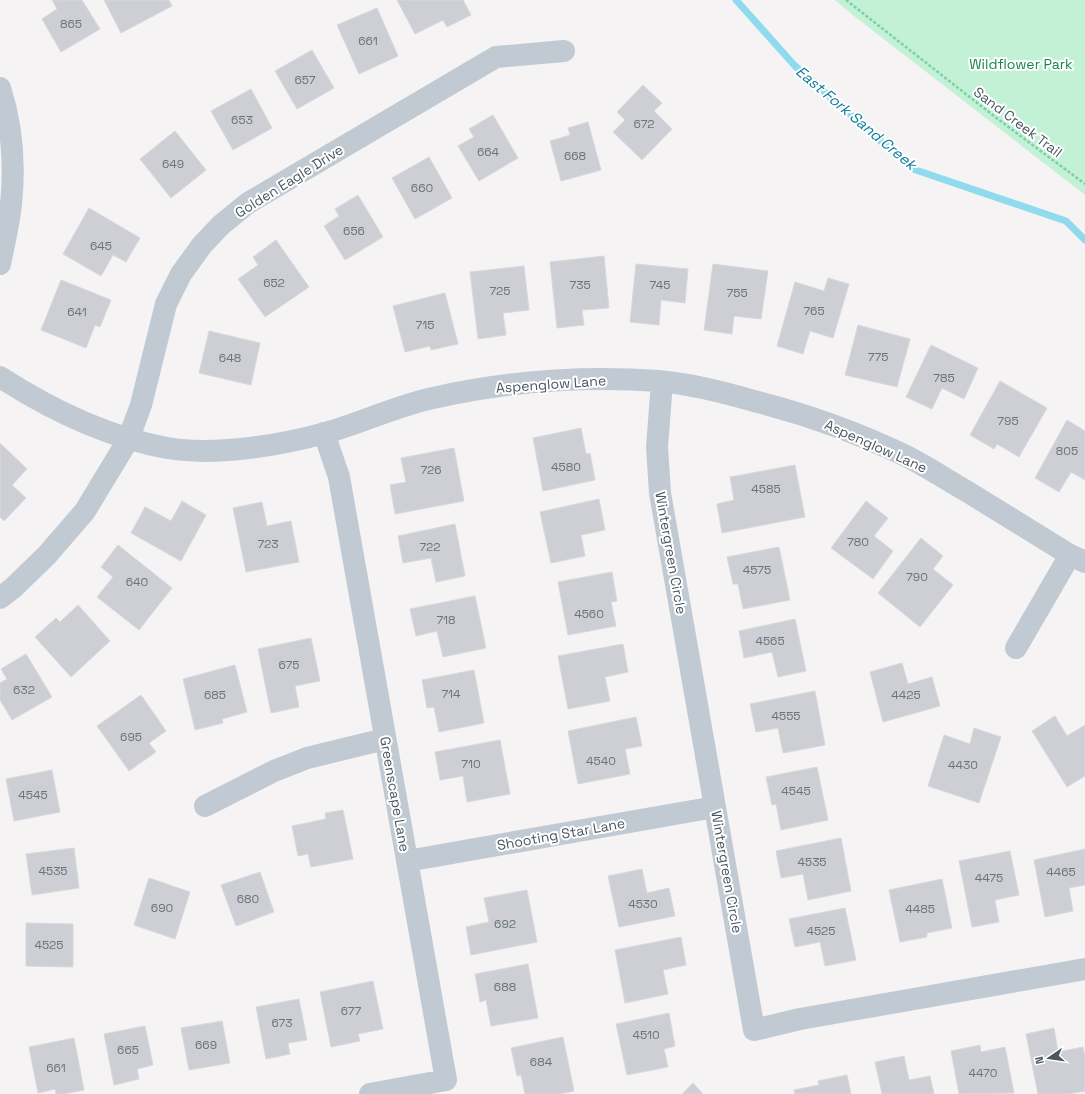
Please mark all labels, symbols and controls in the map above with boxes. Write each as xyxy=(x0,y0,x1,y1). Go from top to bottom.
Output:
house number: 865 xyxy=(60,16,82,32)
house number: 661 xyxy=(358,33,378,49)
park label: Wildflower Park xyxy=(969,55,1073,73)
water label: East Fork Sand Creek xyxy=(792,62,922,175)
house number: 657 xyxy=(294,72,316,88)
street label: Sand Creek Trail xyxy=(970,83,1066,161)
house number: 653 xyxy=(231,112,253,128)
house number: 672 xyxy=(633,116,655,132)
street label: Golden Eagle Drive xyxy=(231,140,347,222)
house number: 664 xyxy=(477,144,500,160)
house number: 668 xyxy=(564,148,586,164)
house number: 649 xyxy=(162,156,184,172)
house number: 660 xyxy=(411,180,433,196)
house number: 656 xyxy=(343,223,365,239)
house number: 645 xyxy=(90,238,112,254)
house number: 652 xyxy=(263,275,285,291)
house number: 735 xyxy=(569,277,591,293)
house number: 745 xyxy=(650,277,670,293)
house number: 725 xyxy=(489,283,511,299)
house number: 755 xyxy=(726,285,748,301)
house number: 765 xyxy=(803,303,825,319)
house number: 641 xyxy=(67,304,87,320)
house number: 715 xyxy=(416,317,434,333)
house number: 775 xyxy=(868,349,888,365)
house number: 648 xyxy=(219,350,241,366)
house number: 785 xyxy=(933,370,955,386)
street label: Aspenglow Lane xyxy=(495,371,607,397)
house number: 795 xyxy=(997,413,1019,429)
street label: Aspenglow Lane xyxy=(822,415,930,477)
house number: 805 xyxy=(1056,443,1078,459)
house number: 4580 xyxy=(551,459,581,475)
house number: 726 xyxy=(420,462,442,478)
house number: 4585 xyxy=(751,481,781,497)
street label: Wintergreen Circle xyxy=(651,490,691,616)
house number: 780 xyxy=(847,534,869,550)
house number: 723 xyxy=(257,536,279,552)
house number: 722 xyxy=(419,539,441,555)
house number: 4575 xyxy=(743,562,771,578)
house number: 790 xyxy=(906,569,928,585)
house number: 640 xyxy=(126,574,148,590)
house number: 4560 xyxy=(574,606,604,622)
house number: 718 xyxy=(436,612,456,628)
house number: 4565 xyxy=(755,633,785,649)
house number: 675 xyxy=(278,657,300,673)
house number: 632 xyxy=(13,682,35,698)
house number: 714 xyxy=(441,686,461,702)
house number: 685 xyxy=(204,687,226,703)
house number: 4425 xyxy=(891,687,921,703)
house number: 4555 xyxy=(771,708,801,724)
house number: 695 xyxy=(120,729,142,745)
street label: Greenscape Lane xyxy=(376,735,414,853)
house number: 4540 xyxy=(586,753,616,769)
house number: 710 xyxy=(461,756,481,772)
house number: 4430 xyxy=(948,757,978,773)
house number: 4545 xyxy=(781,783,811,799)
house number: 4545 xyxy=(18,787,48,803)
street label: Wintergreen Circle xyxy=(707,809,747,935)
street label: Shooting Star Lane xyxy=(496,814,626,854)
house number: 4535 xyxy=(797,854,827,870)
house number: 4535 xyxy=(38,863,68,879)
house number: 4465 xyxy=(1046,864,1076,880)
house number: 4475 xyxy=(975,870,1003,886)
house number: 680 xyxy=(237,891,259,907)
house number: 4530 xyxy=(628,896,658,912)
house number: 690 xyxy=(151,900,173,916)
house number: 4485 xyxy=(905,901,935,917)
house number: 692 xyxy=(494,916,516,932)
house number: 4525 xyxy=(806,923,836,939)
house number: 4525 xyxy=(34,937,64,953)
house number: 688 xyxy=(494,979,516,995)
house number: 677 xyxy=(341,1003,362,1019)
house number: 673 xyxy=(271,1015,293,1031)
house number: 4510 xyxy=(632,1027,660,1043)
house number: 669 xyxy=(195,1037,217,1053)
north arrow xyxy=(1029,1038,1069,1078)
house number: 665 xyxy=(117,1042,139,1058)
house number: 684 xyxy=(530,1054,553,1070)
text: N xyxy=(1032,1055,1047,1065)
house number: 661 xyxy=(46,1060,66,1076)
house number: 4470 xyxy=(969,1065,998,1081)

